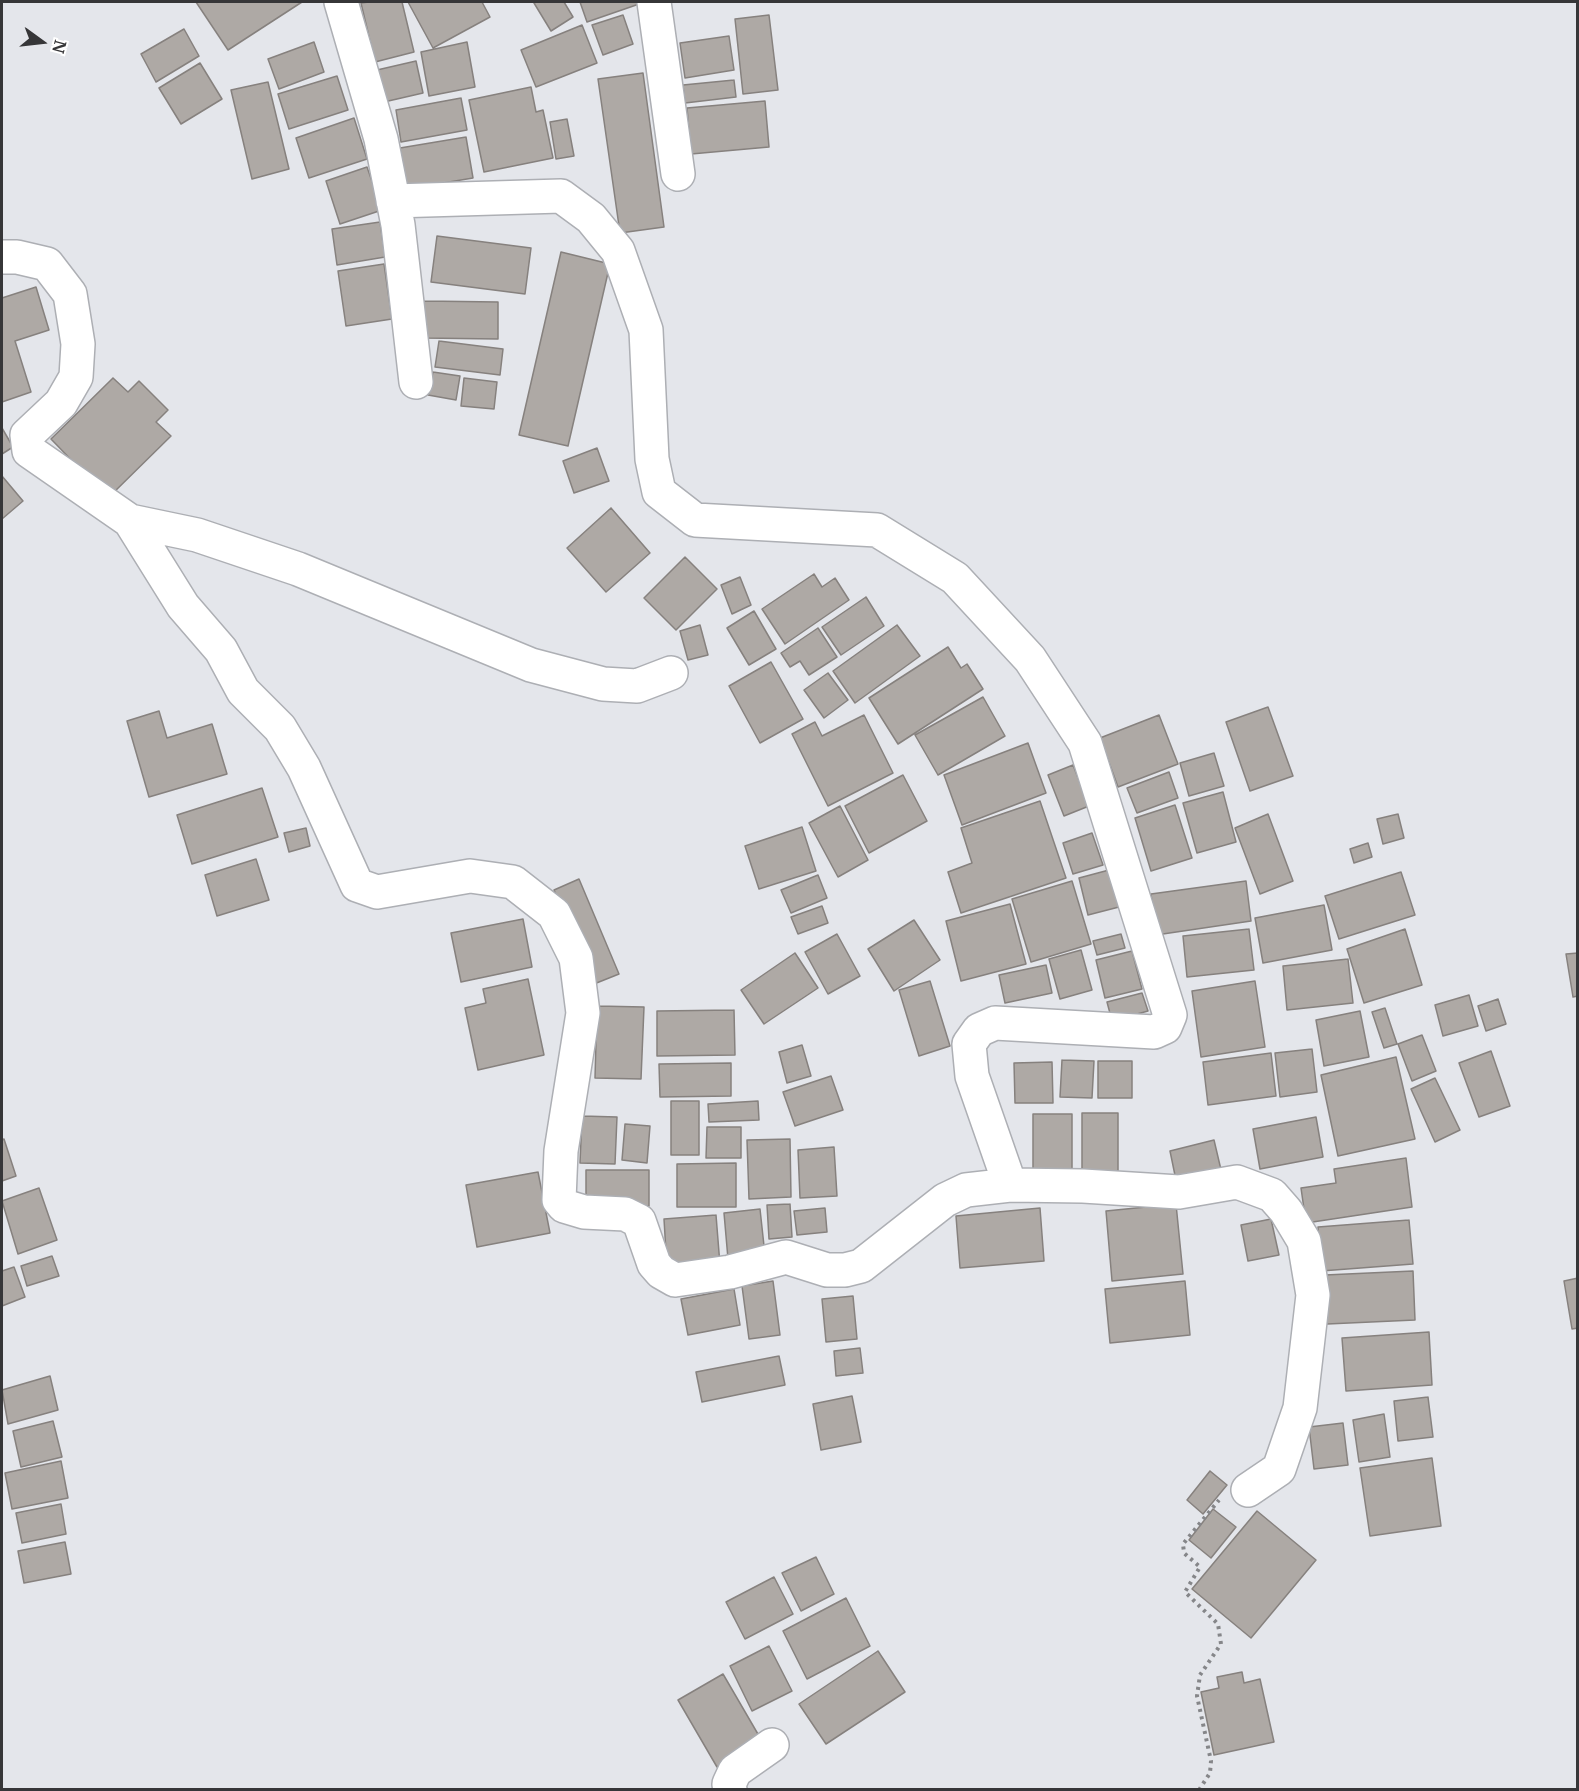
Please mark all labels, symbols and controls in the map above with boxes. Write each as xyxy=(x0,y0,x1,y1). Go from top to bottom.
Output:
north arrow xyxy=(12,12,72,72)
text: N xyxy=(48,38,71,55)

